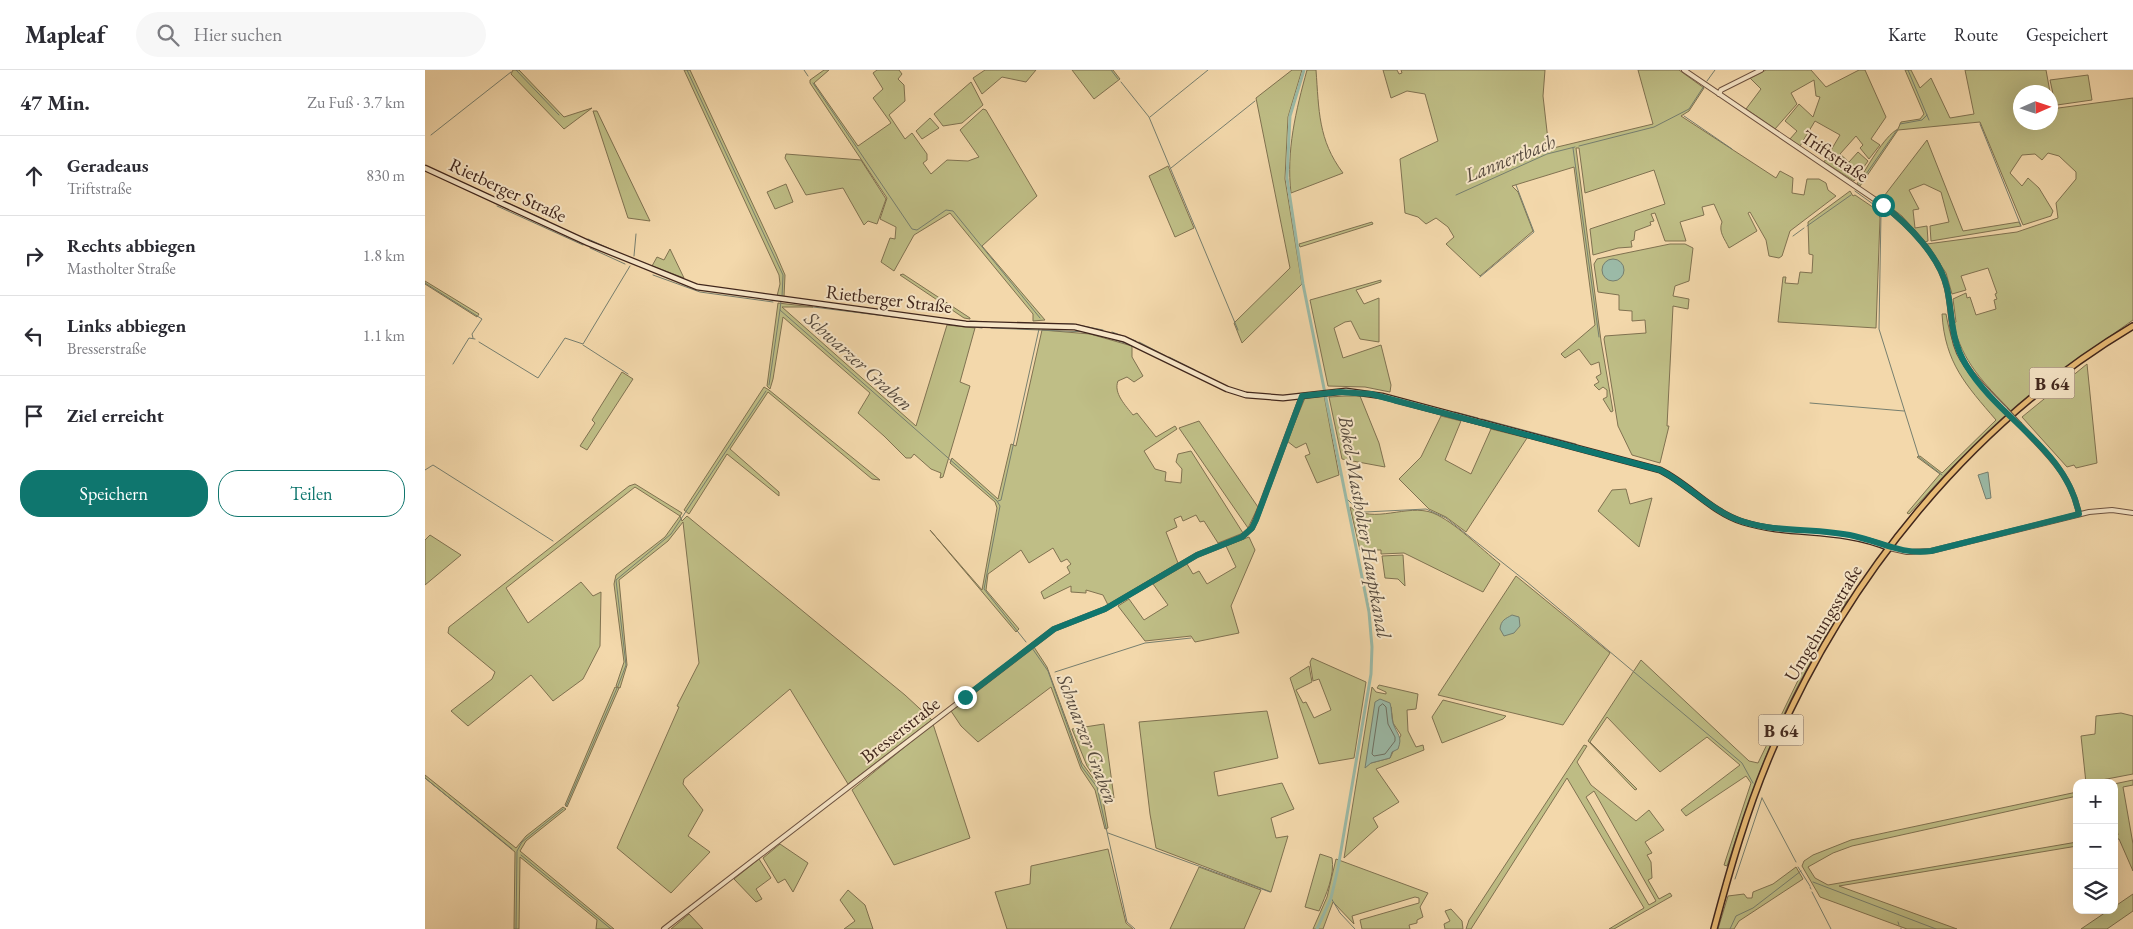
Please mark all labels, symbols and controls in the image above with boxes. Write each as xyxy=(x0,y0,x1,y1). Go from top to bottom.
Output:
search box xyxy=(136,12,486,57)
text: Mapleaf xyxy=(25,19,106,50)
icon: search xyxy=(154,21,182,49)
text: Hier suchen xyxy=(194,22,282,47)
text: Karte xyxy=(1888,23,1926,46)
text: Route xyxy=(1954,23,1998,46)
text: Gespeichert xyxy=(2026,23,2108,46)
north arrow xyxy=(2013,85,2058,130)
text: 47 Min. xyxy=(20,89,90,116)
text: Zu Fuß · 3.7 km xyxy=(307,92,405,113)
street label: Triftstraße xyxy=(1796,124,1874,188)
water label: Lannertbach xyxy=(1460,128,1560,188)
street label: Rietberger Straße xyxy=(445,152,571,228)
text: Geradeaus xyxy=(67,153,149,178)
icon: ahead xyxy=(20,162,48,190)
text: 830 m xyxy=(366,165,405,186)
text: Triftstraße xyxy=(67,178,132,199)
route start xyxy=(1872,194,1895,217)
text: Rechts abbiegen xyxy=(67,233,196,258)
icon: right xyxy=(20,242,48,270)
text: 1.8 km xyxy=(363,245,405,266)
text: Mastholter Straße xyxy=(67,258,176,279)
street label: Rietberger Straße xyxy=(825,279,953,319)
water label: Schwarzer Graben xyxy=(799,305,919,417)
text: Links abbiegen xyxy=(67,313,186,338)
icon: left xyxy=(20,322,48,350)
text: 1.1 km xyxy=(363,325,405,346)
text: Bresserstraße xyxy=(67,338,146,359)
road number: B 64 xyxy=(2029,368,2075,398)
icon: arrive xyxy=(20,402,48,430)
text: Ziel erreicht xyxy=(67,403,164,428)
water label: Bokel-Mastholter Hauptkanal xyxy=(1332,413,1398,642)
button: Speichern xyxy=(20,470,208,517)
button: Teilen xyxy=(218,470,405,517)
street label: Umgehungsstraße xyxy=(1778,560,1868,686)
water label: Schwarzer Graben xyxy=(1051,669,1125,808)
route end xyxy=(954,686,977,709)
street label: Bresserstraße xyxy=(855,691,945,769)
road number: B 64 xyxy=(1759,714,1803,746)
map controls xyxy=(2073,779,2118,914)
button: + xyxy=(2073,779,2118,824)
button: − xyxy=(2073,824,2118,869)
button: layers xyxy=(2073,869,2118,914)

